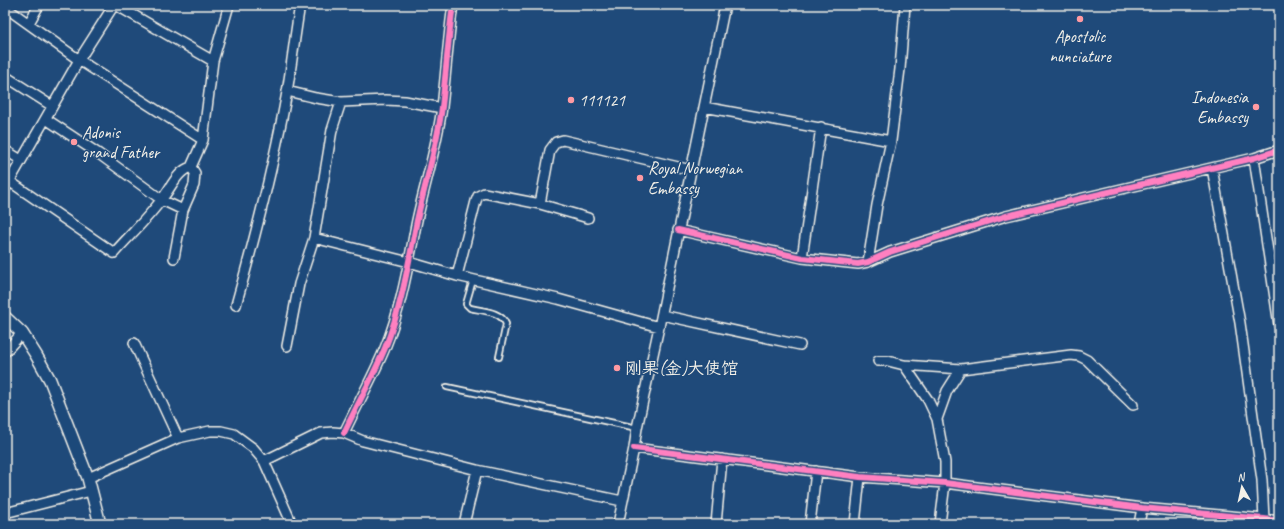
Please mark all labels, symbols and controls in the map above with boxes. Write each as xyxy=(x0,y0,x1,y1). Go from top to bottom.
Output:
marker: Apostolic nunciature xyxy=(1075,14,1085,24)
place label: Apostolic nunciature xyxy=(1049,26,1112,67)
place label: Indonesia Embassy xyxy=(1191,87,1250,128)
place label: 111121 xyxy=(579,90,626,111)
marker: 111121 xyxy=(566,95,576,105)
marker: Indonesia Embassy xyxy=(1251,102,1261,112)
place label: Adonis grand Father xyxy=(82,122,161,163)
marker: Adonis grand Father xyxy=(69,137,79,147)
place label: Royal Norwegian Embassy xyxy=(648,158,744,199)
marker: Royal Norwegian Embassy xyxy=(635,173,645,183)
place label: 刚果(金)大使馆 xyxy=(625,358,738,379)
marker: 刚果(金)大使馆 xyxy=(612,363,622,373)
north arrow xyxy=(1222,467,1262,507)
text: N xyxy=(1236,469,1247,485)

